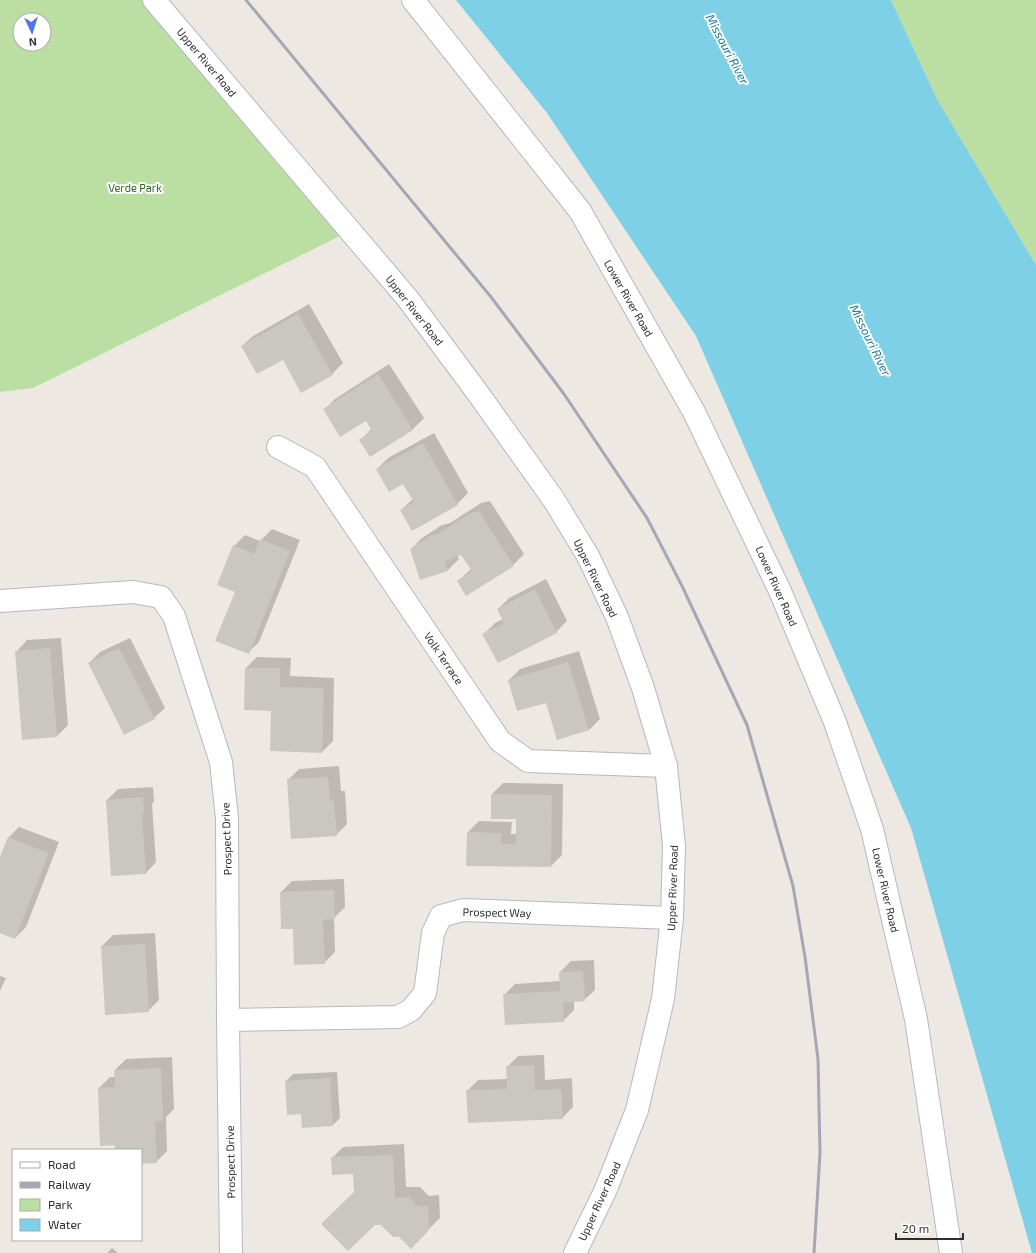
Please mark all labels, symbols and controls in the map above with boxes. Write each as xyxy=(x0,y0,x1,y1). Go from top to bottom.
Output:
water label: Missouri River xyxy=(704,11,752,87)
north arrow xyxy=(12,12,52,52)
street label: Upper River Road xyxy=(174,25,240,99)
text: N xyxy=(28,36,37,49)
park label: Verde Park xyxy=(108,181,162,194)
street label: Lower River Road xyxy=(602,257,656,339)
street label: Upper River Road xyxy=(383,272,447,348)
water label: Missouri River xyxy=(848,302,894,378)
street label: Upper River Road xyxy=(571,537,621,619)
street label: Lower River Road xyxy=(753,544,801,628)
street label: Volk Terrace xyxy=(422,629,466,687)
street label: Prospect Drive xyxy=(218,802,234,876)
street label: Upper River Road xyxy=(664,845,680,931)
street label: Lower River Road xyxy=(870,846,902,934)
street label: Prospect Way xyxy=(462,905,532,919)
street label: Prospect Drive xyxy=(223,1125,237,1199)
legend xyxy=(12,1149,142,1241)
text: Road xyxy=(48,1157,76,1171)
street label: Upper River Road xyxy=(575,1159,623,1243)
text: Railway xyxy=(48,1177,92,1191)
text: Park xyxy=(48,1197,73,1211)
scale bar xyxy=(896,1215,963,1241)
text: Water xyxy=(48,1217,82,1231)
text: 20 m xyxy=(902,1221,929,1235)

